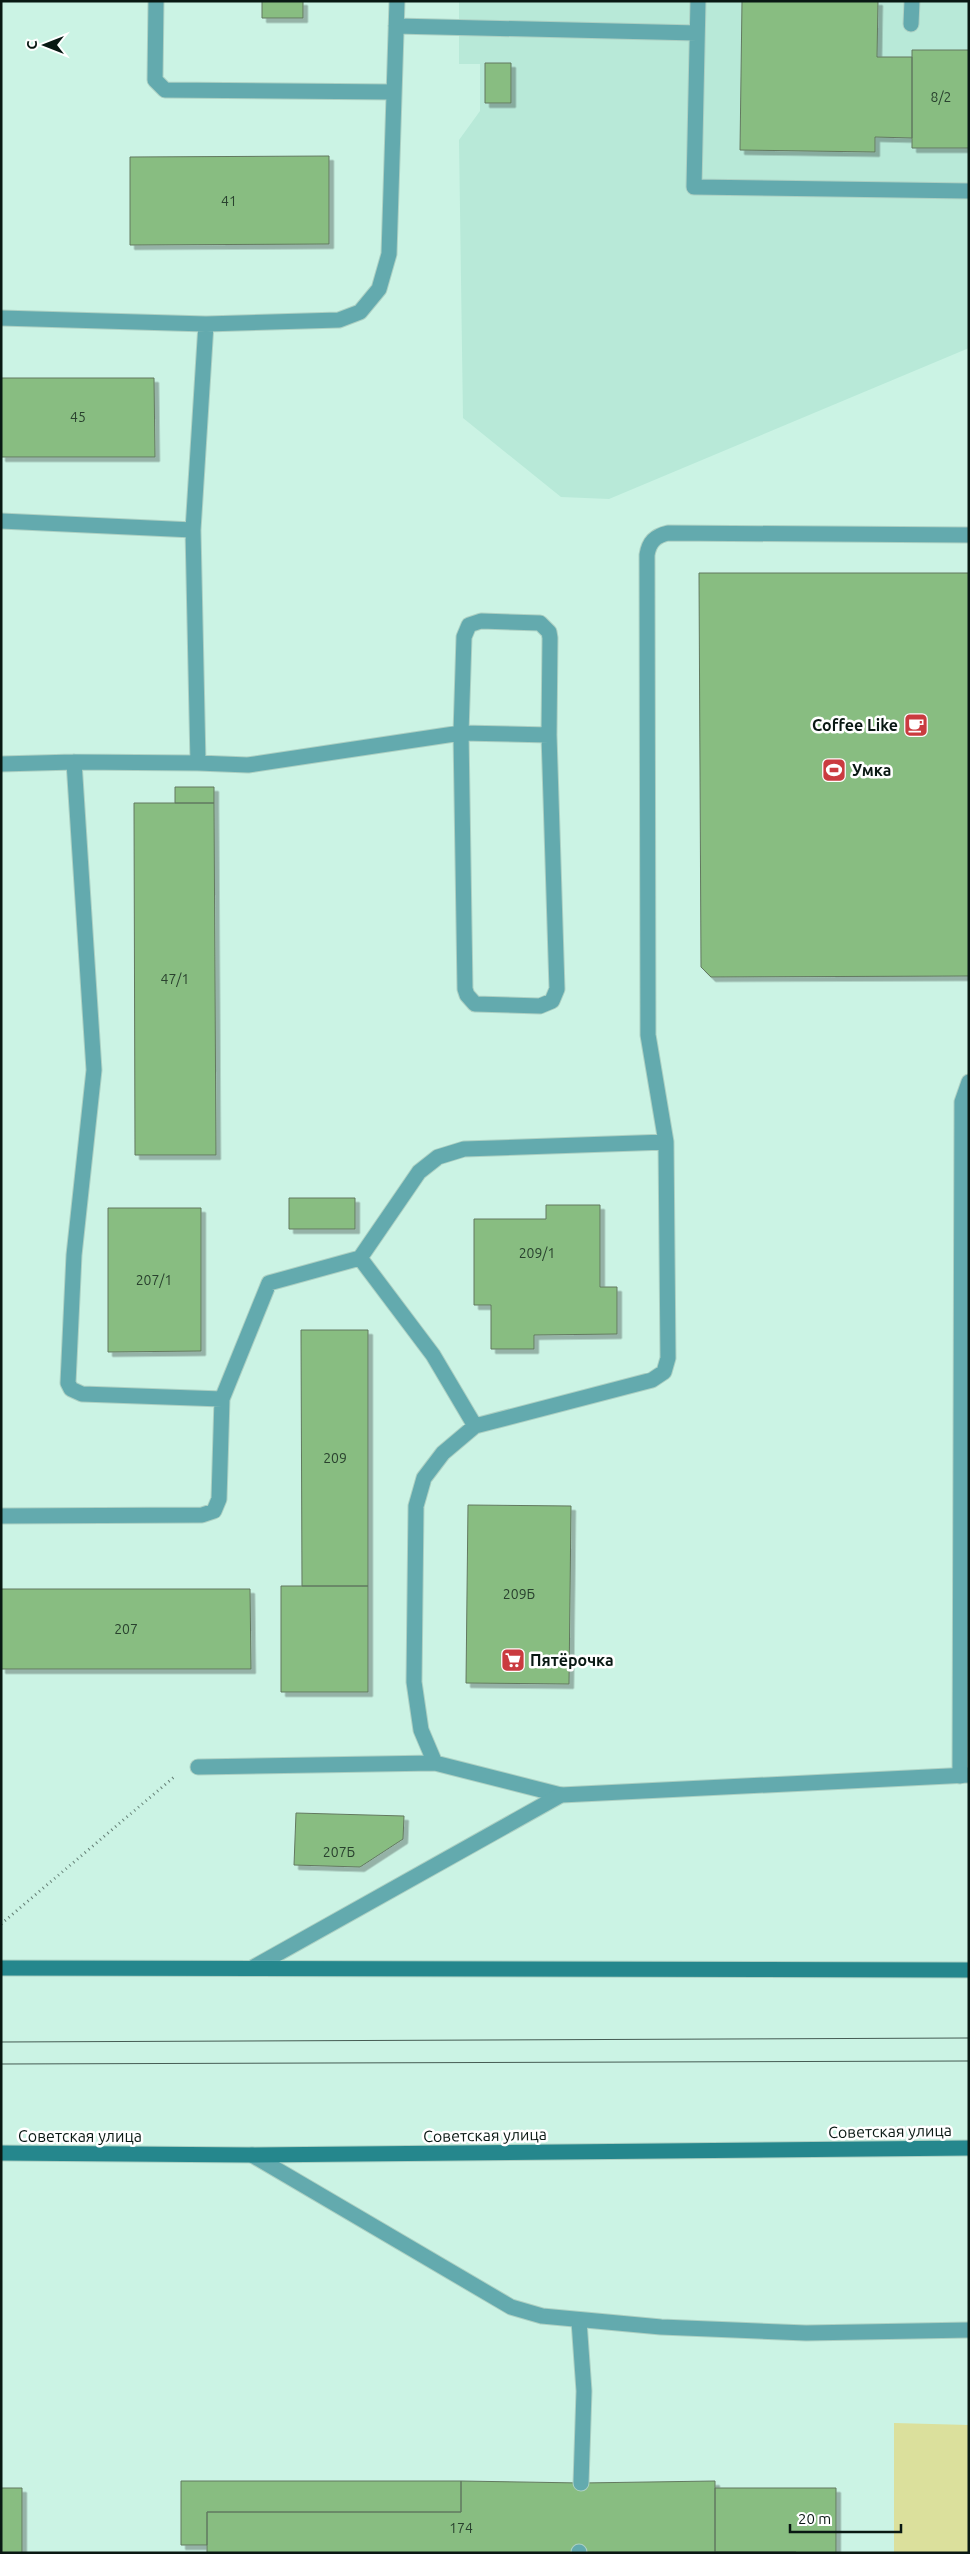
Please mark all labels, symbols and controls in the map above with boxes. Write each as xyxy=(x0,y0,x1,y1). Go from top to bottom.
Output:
north arrow xyxy=(20,20,70,70)
text: С xyxy=(24,40,40,49)
house number: 8/2 xyxy=(931,89,951,105)
house number: 41 xyxy=(221,193,237,209)
house number: 45 xyxy=(70,409,86,425)
cafe icon: Coffee Like xyxy=(903,712,929,738)
place label: Coffee Like xyxy=(812,716,898,734)
sports icon: Умка xyxy=(821,757,847,783)
place label: Умка xyxy=(852,761,891,779)
house number: 47/1 xyxy=(161,971,189,987)
house number: 209/1 xyxy=(519,1245,555,1261)
house number: 207/1 xyxy=(136,1272,172,1288)
house number: 209 xyxy=(323,1450,347,1466)
house number: 209Б xyxy=(503,1586,535,1602)
house number: 207 xyxy=(114,1621,138,1637)
supermarket icon: Пятёрочка xyxy=(500,1647,526,1673)
place label: Пятёрочка xyxy=(530,1651,614,1669)
house number: 207Б xyxy=(323,1844,355,1860)
street label: Советская улица xyxy=(828,2121,952,2141)
street label: Советская улица xyxy=(423,2125,547,2145)
street label: Советская улица xyxy=(18,2127,142,2145)
scale bar xyxy=(790,2502,901,2534)
text: 20 m xyxy=(798,2510,831,2527)
house number: 174 xyxy=(449,2520,473,2536)

